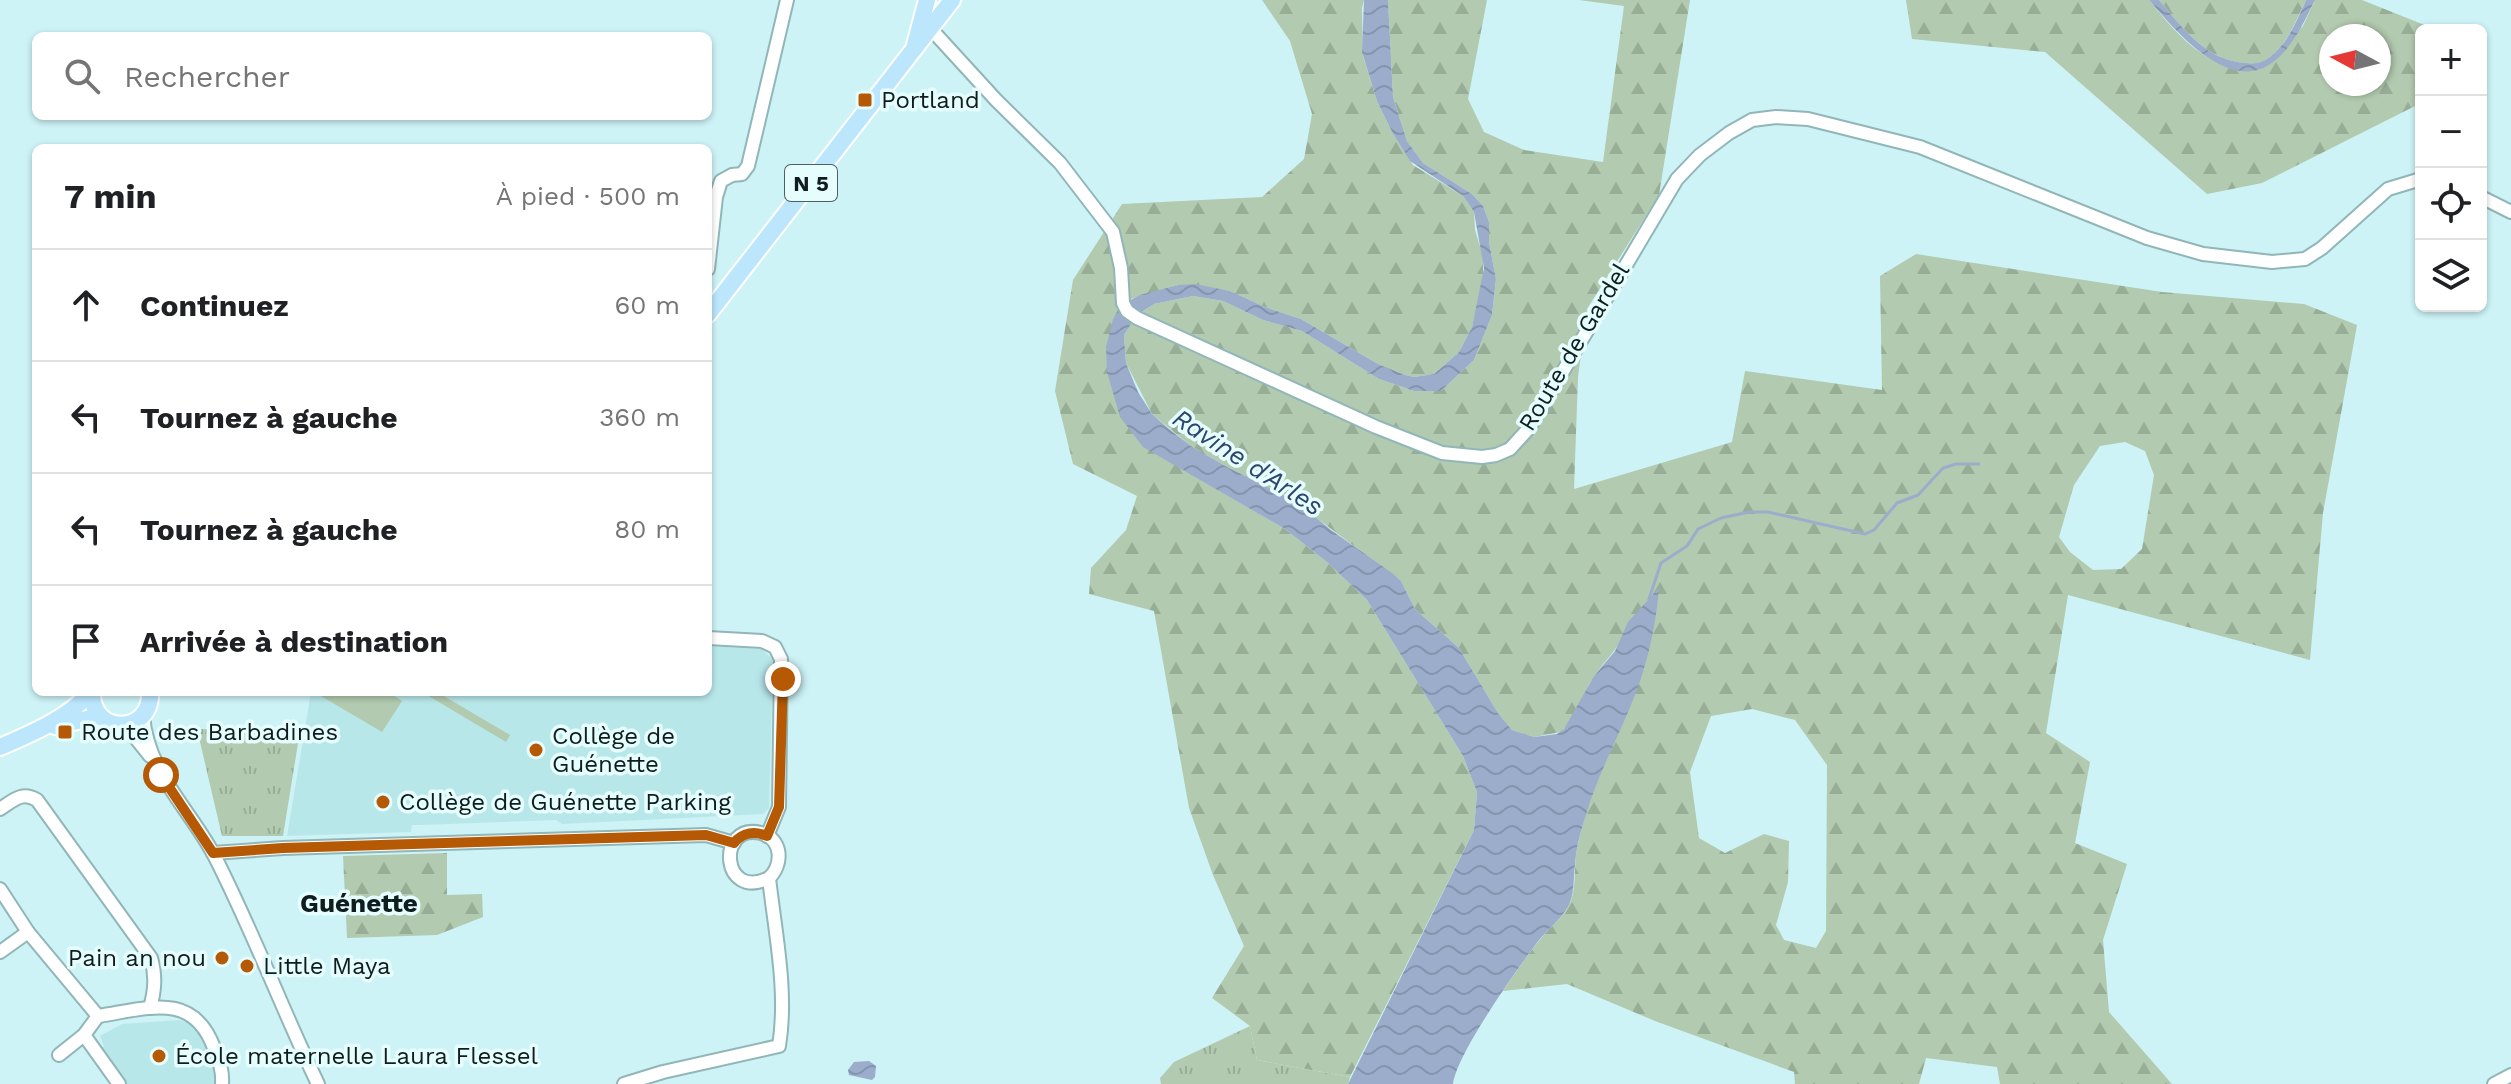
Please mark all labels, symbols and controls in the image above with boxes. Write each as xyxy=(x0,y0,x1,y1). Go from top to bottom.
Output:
north arrow xyxy=(2319,24,2391,96)
map controls xyxy=(2415,24,2487,312)
button: + xyxy=(2415,24,2487,96)
search box xyxy=(32,32,712,120)
icon: search xyxy=(60,54,104,98)
text: Rechercher xyxy=(124,59,290,94)
place label: Portland xyxy=(881,86,980,114)
marker: Portland xyxy=(856,91,874,109)
button: − xyxy=(2415,96,2487,168)
road number: N 5 xyxy=(785,165,837,201)
button: locate xyxy=(2415,168,2487,240)
text: 7 min xyxy=(64,176,157,216)
text: À pied · 500 m xyxy=(496,181,680,211)
button: layers xyxy=(2415,240,2487,312)
street label: Route de Gardel xyxy=(1513,258,1635,436)
icon: ahead xyxy=(64,283,108,327)
text: Continuez xyxy=(140,288,289,323)
text: 60 m xyxy=(614,290,680,320)
icon: left xyxy=(64,395,108,439)
text: Tournez à gauche xyxy=(140,400,398,435)
text: 360 m xyxy=(599,402,680,432)
water label: Ravine d'Arles xyxy=(1167,402,1329,522)
icon: left xyxy=(64,507,108,551)
text: Tournez à gauche xyxy=(140,512,398,547)
text: 80 m xyxy=(614,514,680,544)
icon: arrive xyxy=(64,619,108,663)
text: Arrivée à destination xyxy=(140,624,448,659)
route end xyxy=(765,661,801,697)
place label: Route des Barbadines xyxy=(81,718,338,746)
place label: Collège de Guénette xyxy=(552,722,675,778)
marker: Route des Barbadines xyxy=(56,723,74,741)
marker: Collège de Guénette xyxy=(527,741,545,759)
route start xyxy=(143,757,179,793)
place label: Collège de Guénette Parking xyxy=(399,788,731,816)
marker: Collège de Guénette Parking xyxy=(374,793,392,811)
district label: Guénette xyxy=(300,888,418,918)
place label: Pain an nou xyxy=(68,944,206,972)
marker: Pain an nou xyxy=(213,949,231,967)
place label: Little Maya xyxy=(263,952,391,980)
marker: Little Maya xyxy=(238,957,256,975)
place label: École maternelle Laura Flessel xyxy=(175,1042,539,1070)
marker: École maternelle Laura Flessel xyxy=(150,1047,168,1065)

